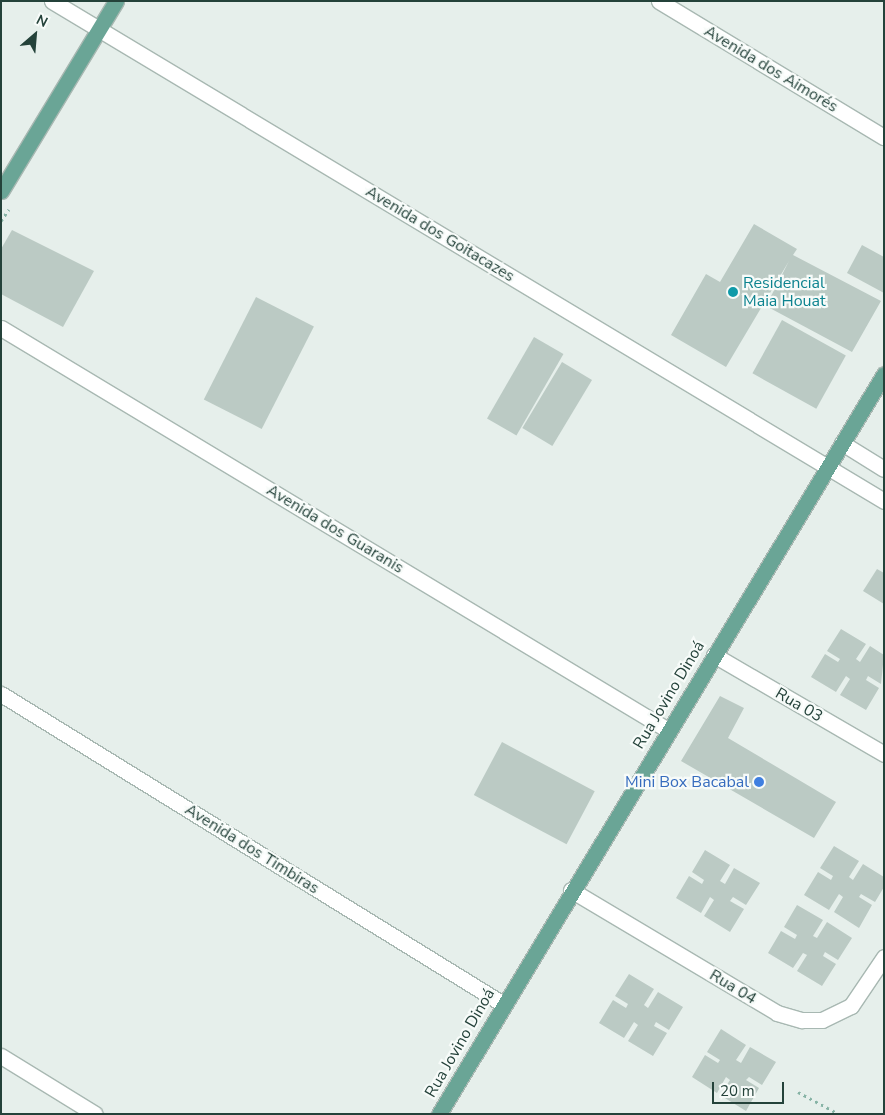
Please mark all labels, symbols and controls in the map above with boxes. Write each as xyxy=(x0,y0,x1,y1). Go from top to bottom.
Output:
north arrow xyxy=(10,10,60,60)
text: N xyxy=(33,10,51,32)
street label: Avenida dos Aimorés xyxy=(701,22,841,116)
street label: Avenida dos Goitacazes xyxy=(362,182,518,286)
place label: Residencial Maia Houat xyxy=(743,273,826,311)
marker: Residencial Maia Houat xyxy=(727,286,739,298)
street label: Avenida dos Guaranis xyxy=(263,481,407,577)
street label: Rua Jovino Dinoá xyxy=(629,638,709,752)
street label: Rua 03 xyxy=(772,684,826,726)
place label: Mini Box Bacabal xyxy=(625,772,749,792)
marker: Mini Box Bacabal xyxy=(753,776,765,788)
street label: Avenida dos Timbiras xyxy=(181,800,323,898)
street label: Rua 04 xyxy=(706,966,760,1008)
street label: Rua Jovino Dinoá xyxy=(421,985,499,1101)
scale bar xyxy=(715,1072,788,1104)
text: 20 m xyxy=(720,1081,755,1101)

